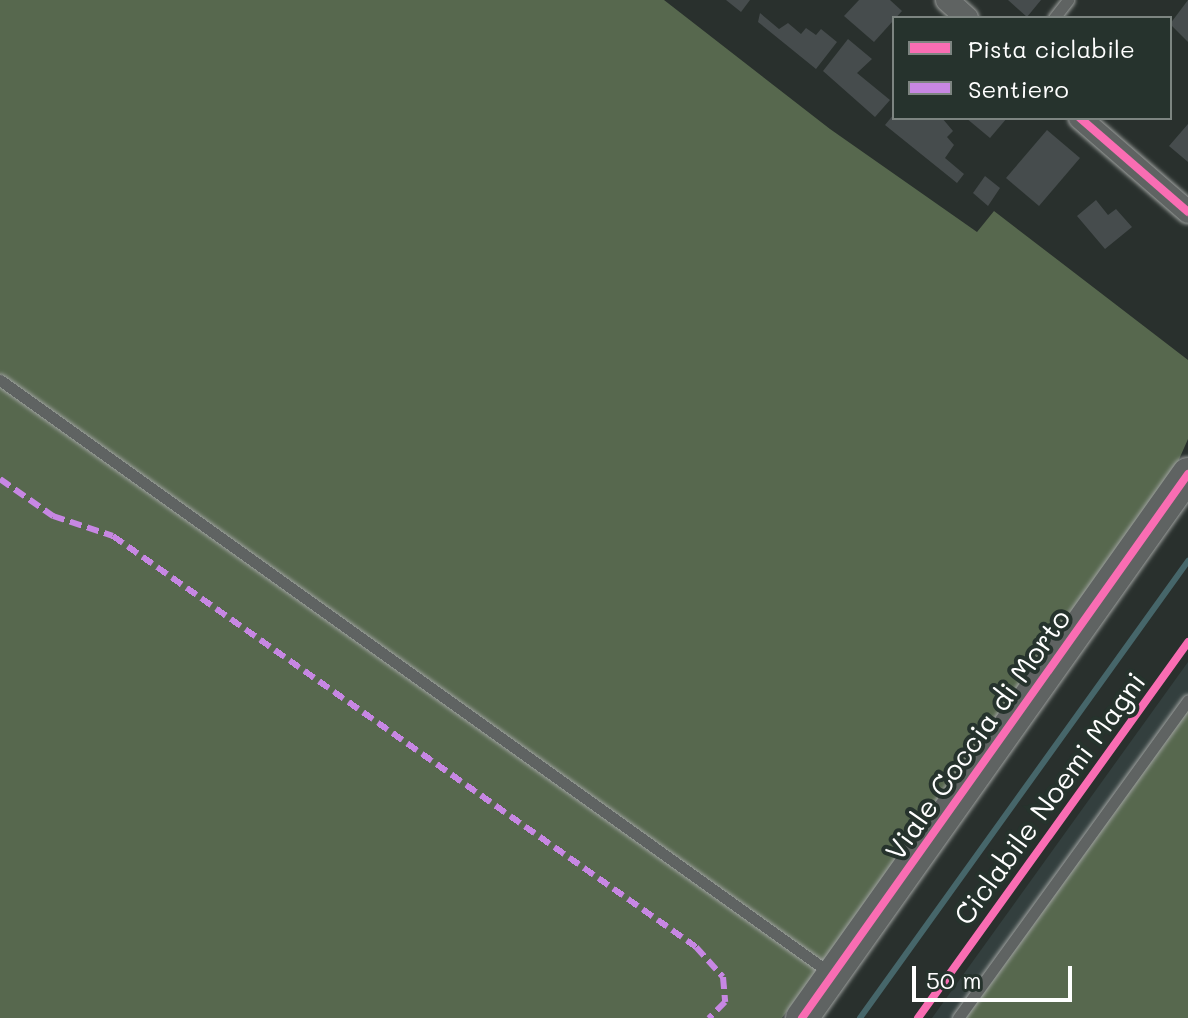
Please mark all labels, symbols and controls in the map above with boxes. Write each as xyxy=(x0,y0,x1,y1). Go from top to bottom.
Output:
legend xyxy=(892,16,1172,120)
text: Pista ciclabile xyxy=(968,33,1135,64)
text: Sentiero xyxy=(968,73,1069,104)
street label: Viale Coccia di Morto xyxy=(877,602,1077,866)
street label: Ciclabile Noemi Magni xyxy=(946,665,1152,931)
scale bar xyxy=(916,950,1076,1000)
text: 50 m xyxy=(926,964,982,995)

